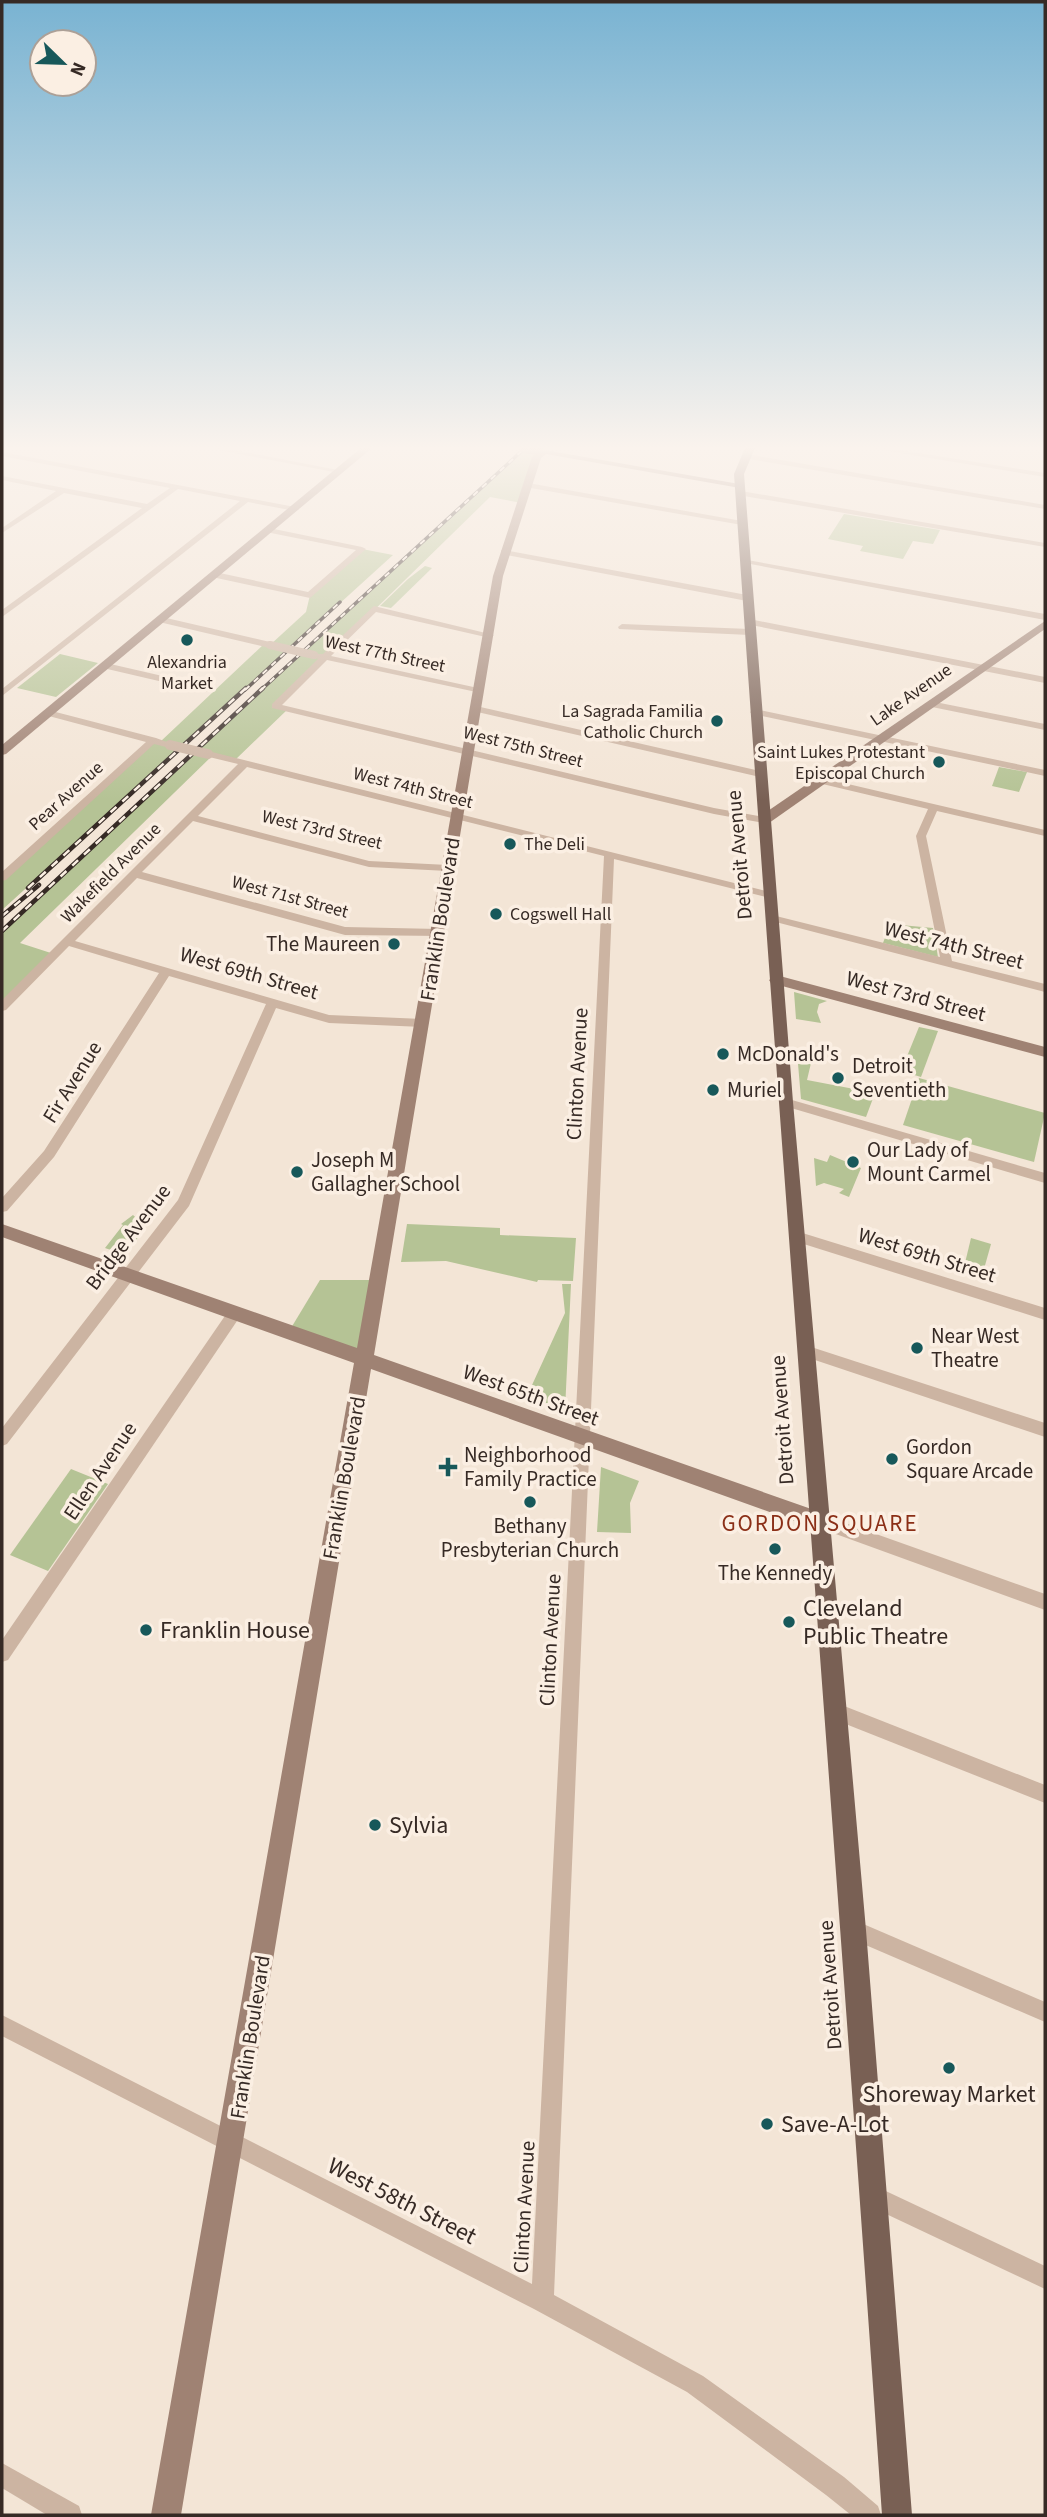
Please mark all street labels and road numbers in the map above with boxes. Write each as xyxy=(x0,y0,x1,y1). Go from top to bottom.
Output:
street label: West 77th Street xyxy=(323,629,447,679)
street label: Lake Avenue xyxy=(865,658,957,732)
street label: West 75th Street xyxy=(461,720,585,774)
street label: Pear Avenue xyxy=(23,756,109,836)
street label: West 74th Street xyxy=(351,761,475,815)
street label: Detroit Avenue xyxy=(718,789,760,921)
street label: West 73rd Street xyxy=(259,804,385,856)
street label: Wakefield Avenue xyxy=(55,817,167,929)
street label: Franklin Boulevard xyxy=(412,835,468,1003)
street label: West 71st Street xyxy=(229,869,351,925)
street label: West 74th Street xyxy=(881,913,1027,977)
street label: West 69th Street xyxy=(176,939,322,1007)
street label: West 73rd Street xyxy=(843,963,989,1029)
street label: Clinton Avenue xyxy=(559,1007,595,1141)
street label: Fir Avenue xyxy=(35,1035,109,1129)
street label: Bridge Avenue xyxy=(78,1178,178,1296)
street label: West 69th Street xyxy=(854,1220,1000,1290)
street label: Detroit Avenue xyxy=(763,1354,801,1486)
street label: West 65th Street xyxy=(459,1356,603,1434)
street label: Franklin Boulevard xyxy=(315,1394,373,1562)
street label: Ellen Avenue xyxy=(56,1416,144,1526)
street label: Clinton Avenue xyxy=(532,1573,568,1707)
street label: Detroit Avenue xyxy=(811,1919,849,2051)
street label: Franklin Boulevard xyxy=(222,1953,278,2121)
street label: Clinton Avenue xyxy=(506,2140,542,2274)
street label: West 58th Street xyxy=(321,2148,483,2254)

